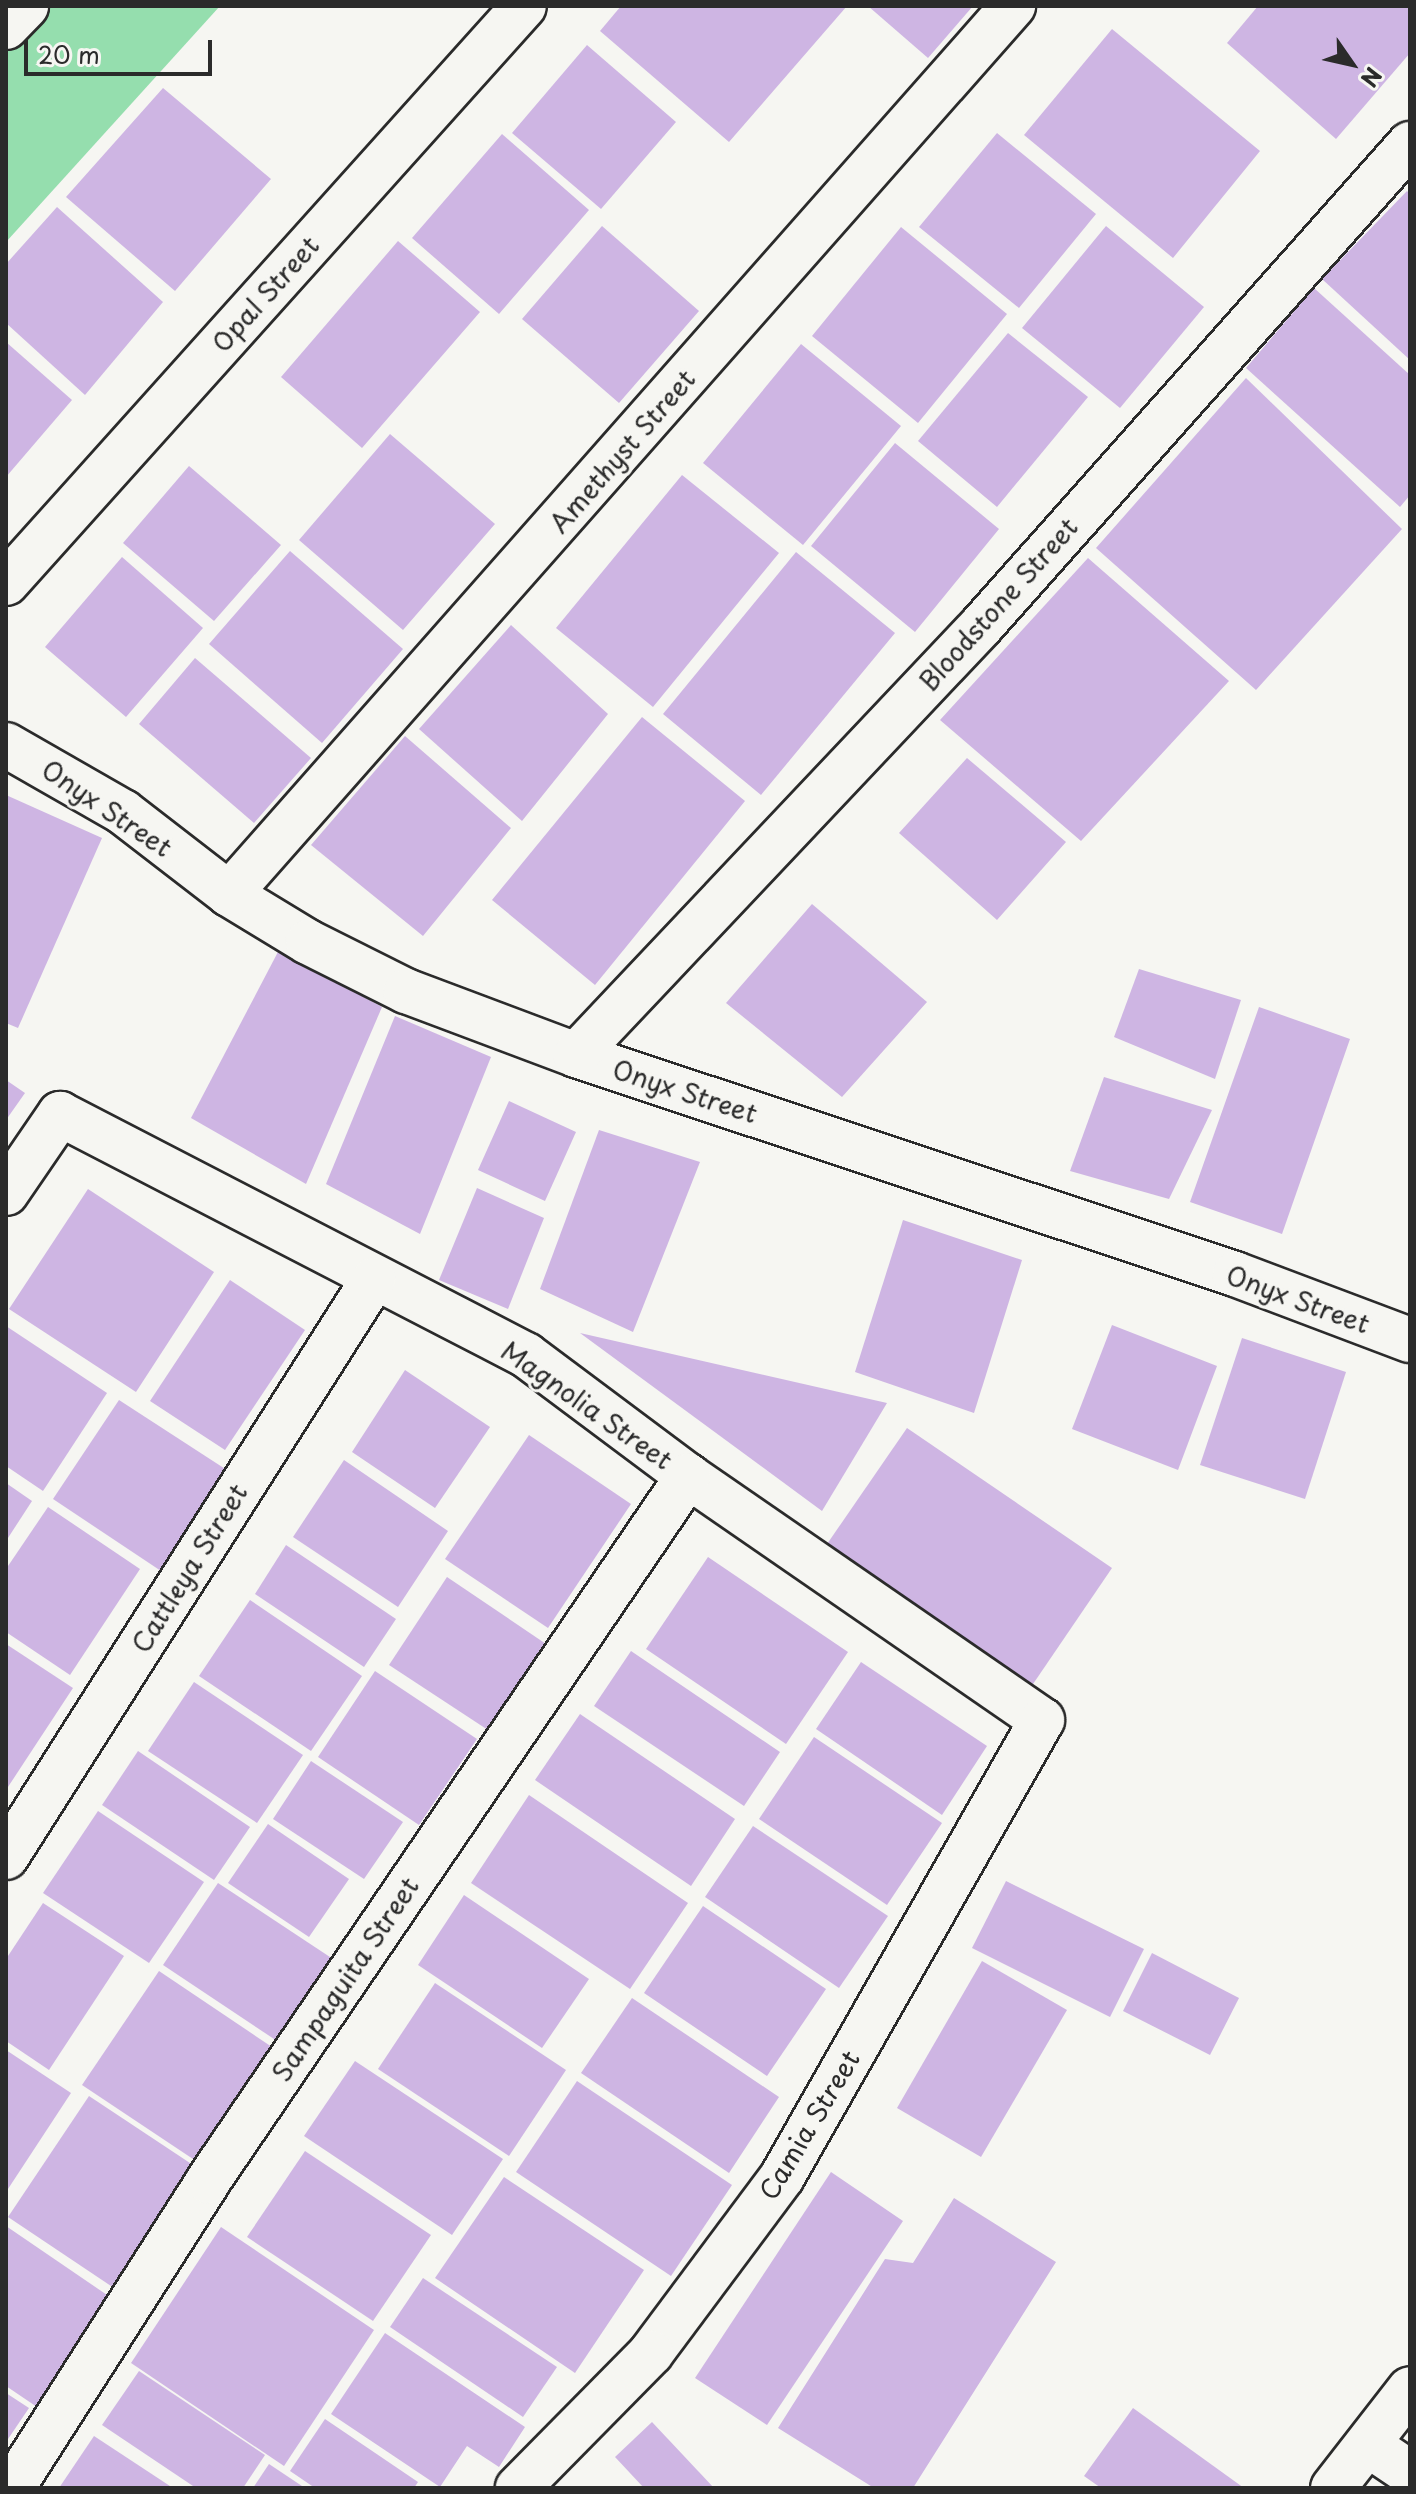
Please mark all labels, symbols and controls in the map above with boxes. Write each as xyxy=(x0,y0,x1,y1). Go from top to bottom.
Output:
scale bar xyxy=(28,24,216,74)
north arrow xyxy=(1312,24,1392,104)
text: 20 m xyxy=(38,36,100,72)
text: N xyxy=(1354,61,1391,94)
street label: Opal Street xyxy=(205,230,325,358)
street label: Amethyst Street xyxy=(542,363,702,539)
street label: Bloodstone Street xyxy=(912,511,1084,697)
street label: Onyx Street xyxy=(36,753,178,863)
street label: Onyx Street xyxy=(608,1053,762,1129)
street label: Onyx Street xyxy=(1222,1258,1374,1340)
street label: Magnolia Street xyxy=(495,1334,679,1476)
street label: Cattleya Street xyxy=(124,1477,254,1659)
street label: Sampaguita Street xyxy=(265,1871,425,2087)
street label: Camia Street xyxy=(752,2045,866,2205)

